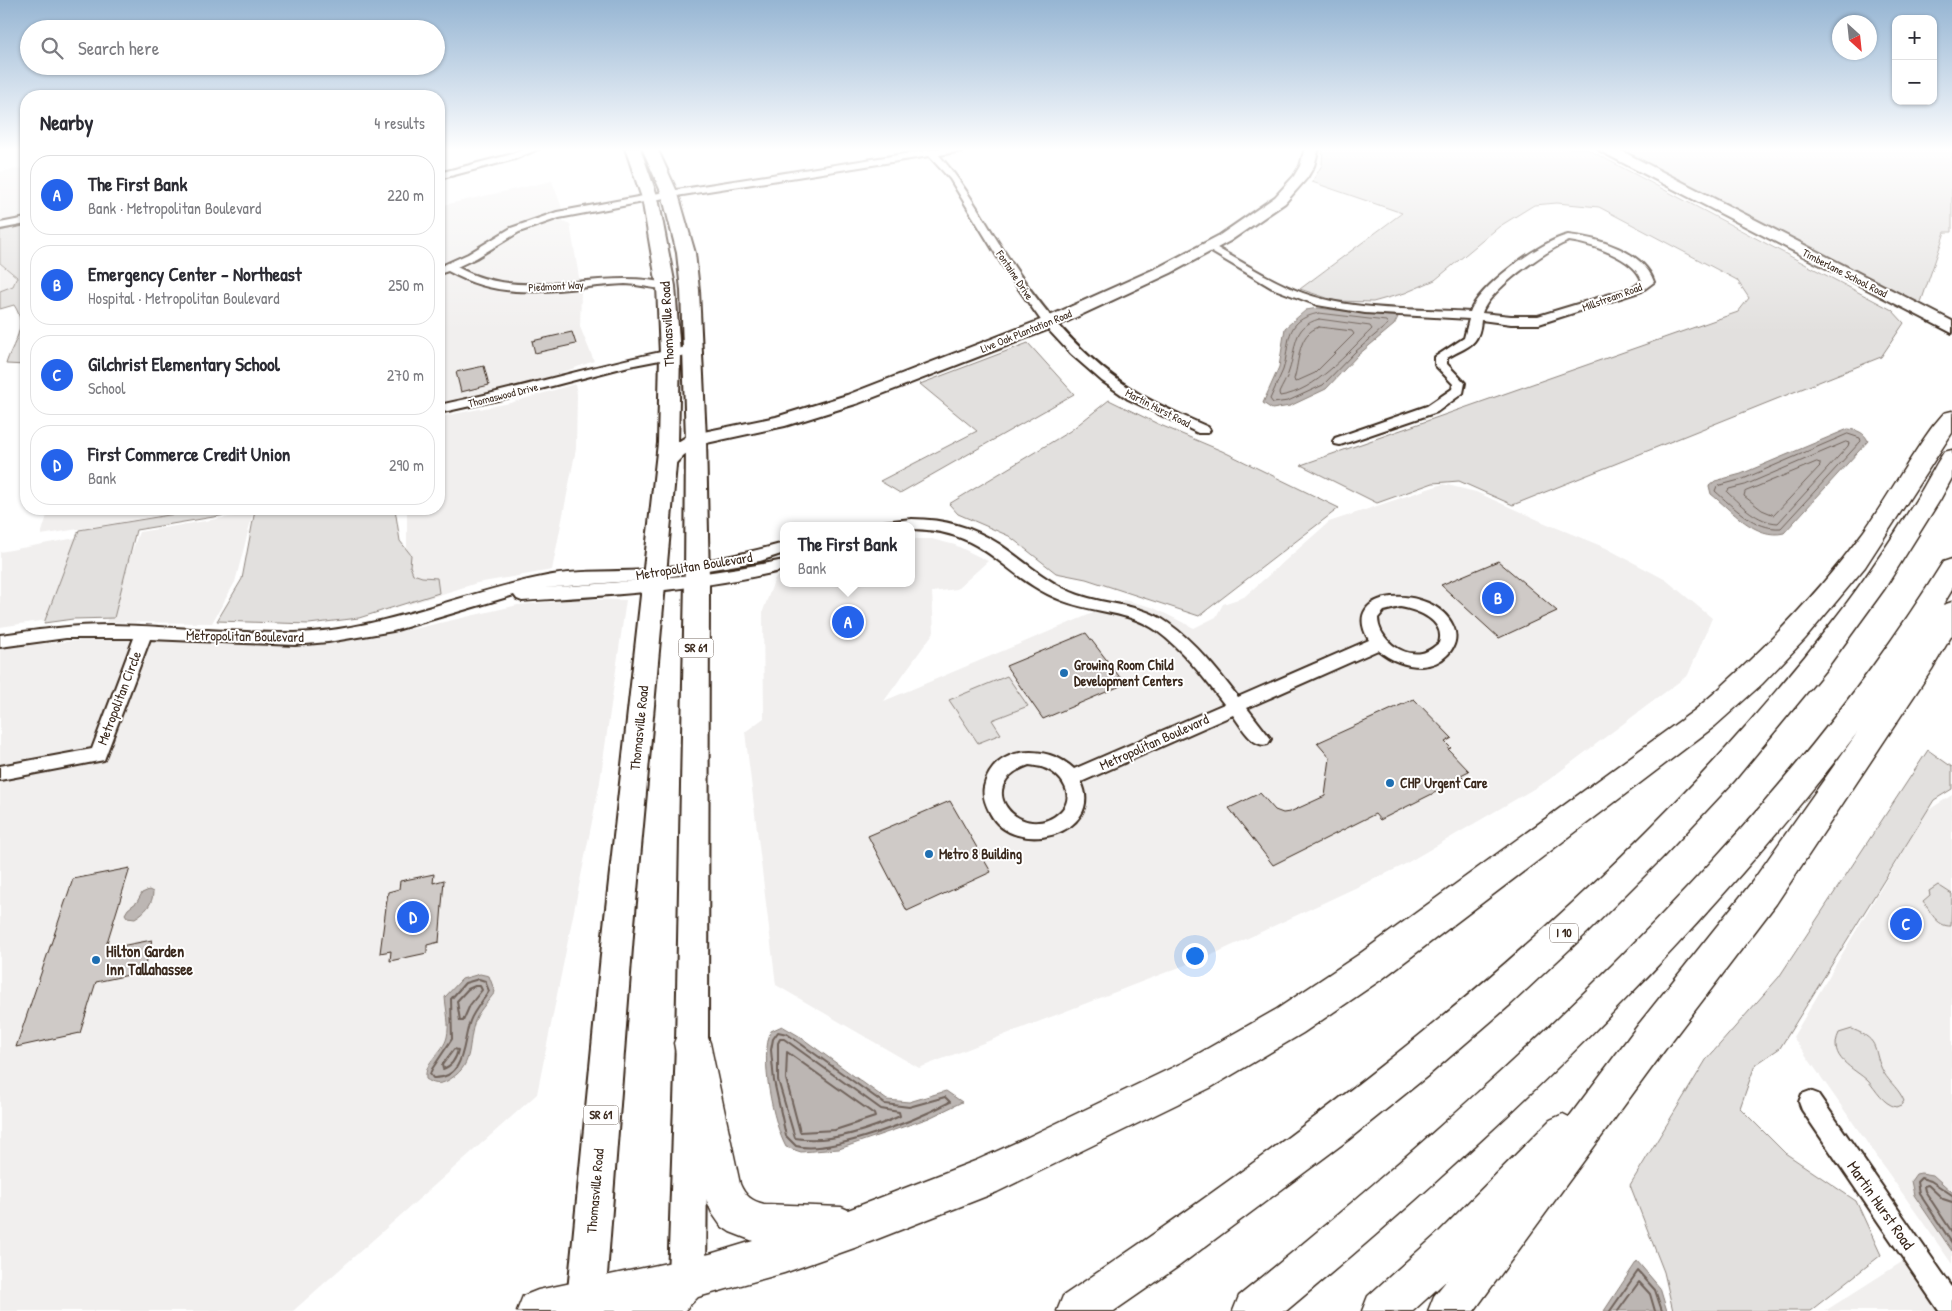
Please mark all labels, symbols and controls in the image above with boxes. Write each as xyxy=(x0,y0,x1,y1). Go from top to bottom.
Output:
north arrow xyxy=(1832,15,1877,60)
map controls xyxy=(1892,15,1937,105)
button: + xyxy=(1892,15,1937,60)
search box xyxy=(20,20,445,75)
icon: search xyxy=(38,34,66,62)
text: Search here xyxy=(78,35,159,61)
button: − xyxy=(1892,60,1937,105)
text: Nearby xyxy=(40,108,93,137)
text: 4 results xyxy=(374,112,425,134)
text: The First Bank xyxy=(88,171,187,197)
text: A xyxy=(53,184,61,206)
text: 220 m xyxy=(387,184,424,206)
text: Bank · Metropolitan Boulevard xyxy=(88,197,261,219)
street label: Timberlane School Road xyxy=(1800,246,1891,301)
street label: Fontaine Drive xyxy=(993,247,1037,303)
text: Emergency Center - Northeast xyxy=(88,261,301,287)
text: B xyxy=(53,274,61,296)
text: 250 m xyxy=(388,274,424,296)
street label: Piedmont Way xyxy=(528,278,584,294)
street label: Millstream Road xyxy=(1580,279,1645,314)
street label: Thomasville Road xyxy=(655,281,678,367)
text: Hospital · Metropolitan Boulevard xyxy=(88,287,280,309)
street label: Live Oak Plantation Road xyxy=(978,306,1074,356)
text: Gilchrist Elementary School xyxy=(88,351,280,377)
text: C xyxy=(53,364,61,386)
text: 270 m xyxy=(387,364,424,386)
text: School xyxy=(88,377,125,399)
street label: Thomaswood Drive xyxy=(467,379,540,410)
street label: Martin Hurst Road xyxy=(1123,386,1194,431)
text: First Commerce Credit Union xyxy=(88,441,290,467)
text: D xyxy=(53,454,61,476)
text: 290 m xyxy=(389,454,424,476)
text: Bank xyxy=(88,467,116,489)
popup xyxy=(780,522,915,587)
text: The First Bank xyxy=(798,531,897,557)
street label: Metropolitan Boulevard xyxy=(634,547,754,585)
text: Bank xyxy=(798,557,826,579)
pin: B xyxy=(1482,579,1514,617)
pin: A xyxy=(832,603,864,641)
street label: Metropolitan Boulevard xyxy=(186,625,305,647)
road number: SR 61 xyxy=(678,638,714,658)
street label: Metropolitan Circle xyxy=(92,648,146,748)
place label: Growing Room Child Development Centers xyxy=(1074,655,1184,692)
marker: Growing Room Child Development Centers xyxy=(1058,667,1070,679)
street label: Thomasville Road xyxy=(625,684,652,771)
street label: Metropolitan Boulevard xyxy=(1096,709,1212,775)
place label: CHP Urgent Care xyxy=(1400,773,1488,794)
marker: CHP Urgent Care xyxy=(1384,777,1396,789)
place label: Metro 8 Building xyxy=(939,844,1022,865)
marker: Metro 8 Building xyxy=(923,848,935,860)
pin: D xyxy=(397,898,429,936)
pin: C xyxy=(1890,905,1922,943)
road number: I 10 xyxy=(1550,924,1578,942)
place label: Hilton Garden Inn Tallahassee xyxy=(106,940,194,980)
your location xyxy=(1182,943,1208,969)
marker: Hilton Garden Inn Tallahassee xyxy=(90,954,102,966)
road number: SR 61 xyxy=(584,1106,618,1124)
street label: Thomasville Road xyxy=(581,1147,608,1234)
street label: Martin Hurst Road xyxy=(1842,1156,1920,1254)

